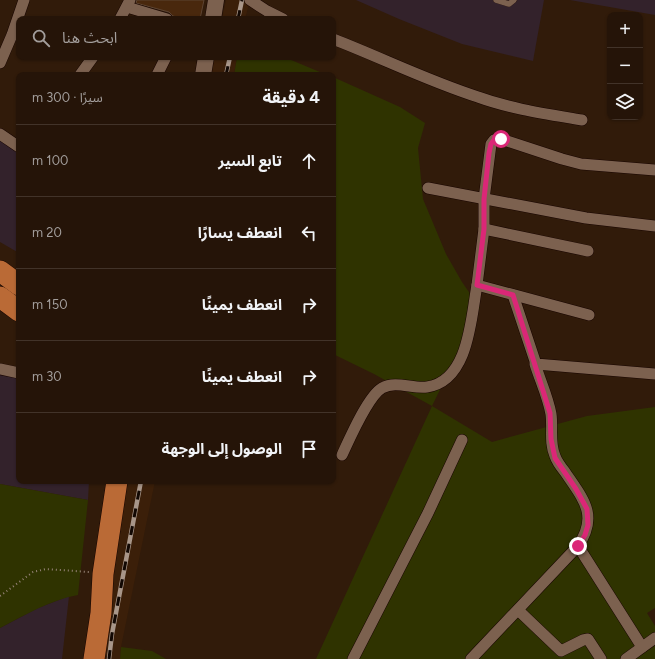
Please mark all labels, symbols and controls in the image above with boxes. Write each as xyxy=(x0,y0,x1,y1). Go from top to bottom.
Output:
map controls xyxy=(607,12,643,120)
button: + xyxy=(607,12,643,48)
search box xyxy=(16,16,336,60)
icon: search xyxy=(30,27,52,49)
text: ابحث هنا xyxy=(62,29,117,47)
button: − xyxy=(607,48,643,84)
button: layers xyxy=(607,84,643,120)
text: 4 دقيقة xyxy=(262,87,320,107)
text: سيرًا · 300 m xyxy=(32,90,103,105)
route start xyxy=(492,130,510,148)
icon: ahead xyxy=(298,150,320,172)
text: تابع السير xyxy=(218,152,282,170)
text: 100 m xyxy=(32,153,68,168)
icon: left xyxy=(298,222,320,244)
text: انعطف يسارًا xyxy=(198,224,282,242)
text: 20 m xyxy=(32,225,62,240)
icon: right xyxy=(298,294,320,316)
text: انعطف يمينًا xyxy=(202,296,282,314)
text: 150 m xyxy=(32,297,67,312)
icon: right xyxy=(298,366,320,388)
text: انعطف يمينًا xyxy=(202,368,282,386)
text: 30 m xyxy=(32,369,62,384)
icon: arrive xyxy=(298,438,320,460)
text: الوصول إلى الوجهة xyxy=(162,440,282,458)
route end xyxy=(569,537,587,555)

